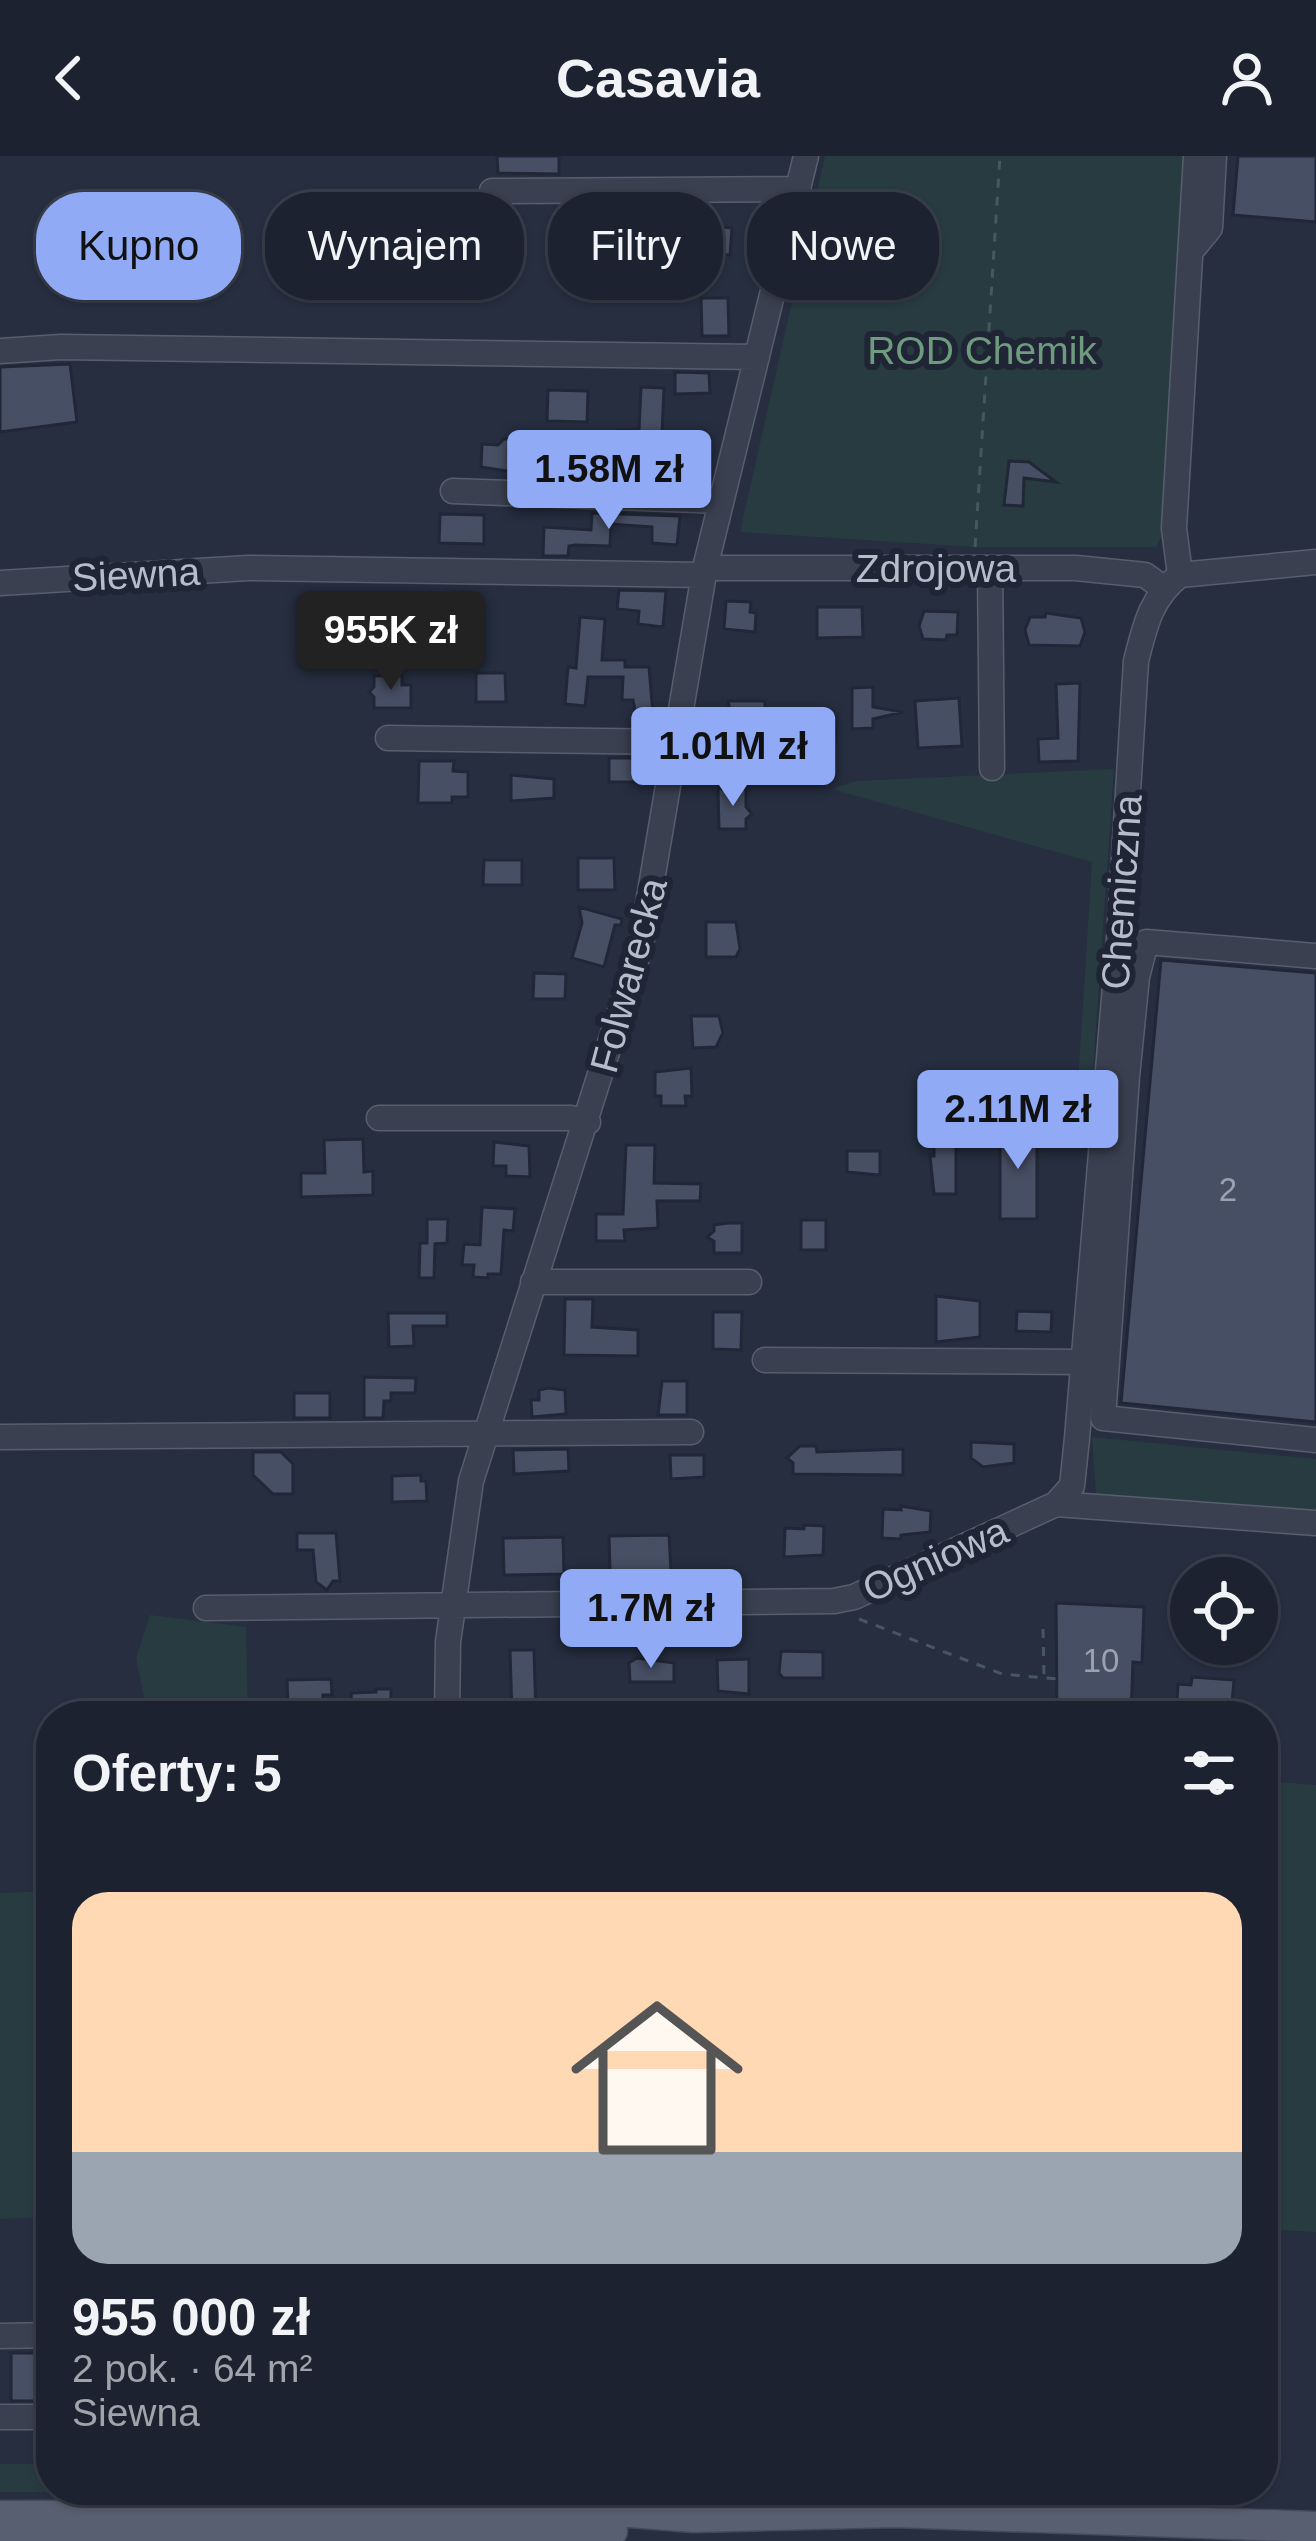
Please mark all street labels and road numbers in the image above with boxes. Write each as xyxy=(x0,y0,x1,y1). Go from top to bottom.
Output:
street label: Zdrojowa xyxy=(856,547,1017,590)
street label: Siewna xyxy=(71,550,201,599)
street label: Chemiczna xyxy=(1093,793,1150,991)
street label: Folwarecka xyxy=(582,873,675,1077)
street label: Ogniowa xyxy=(856,1508,1015,1610)

